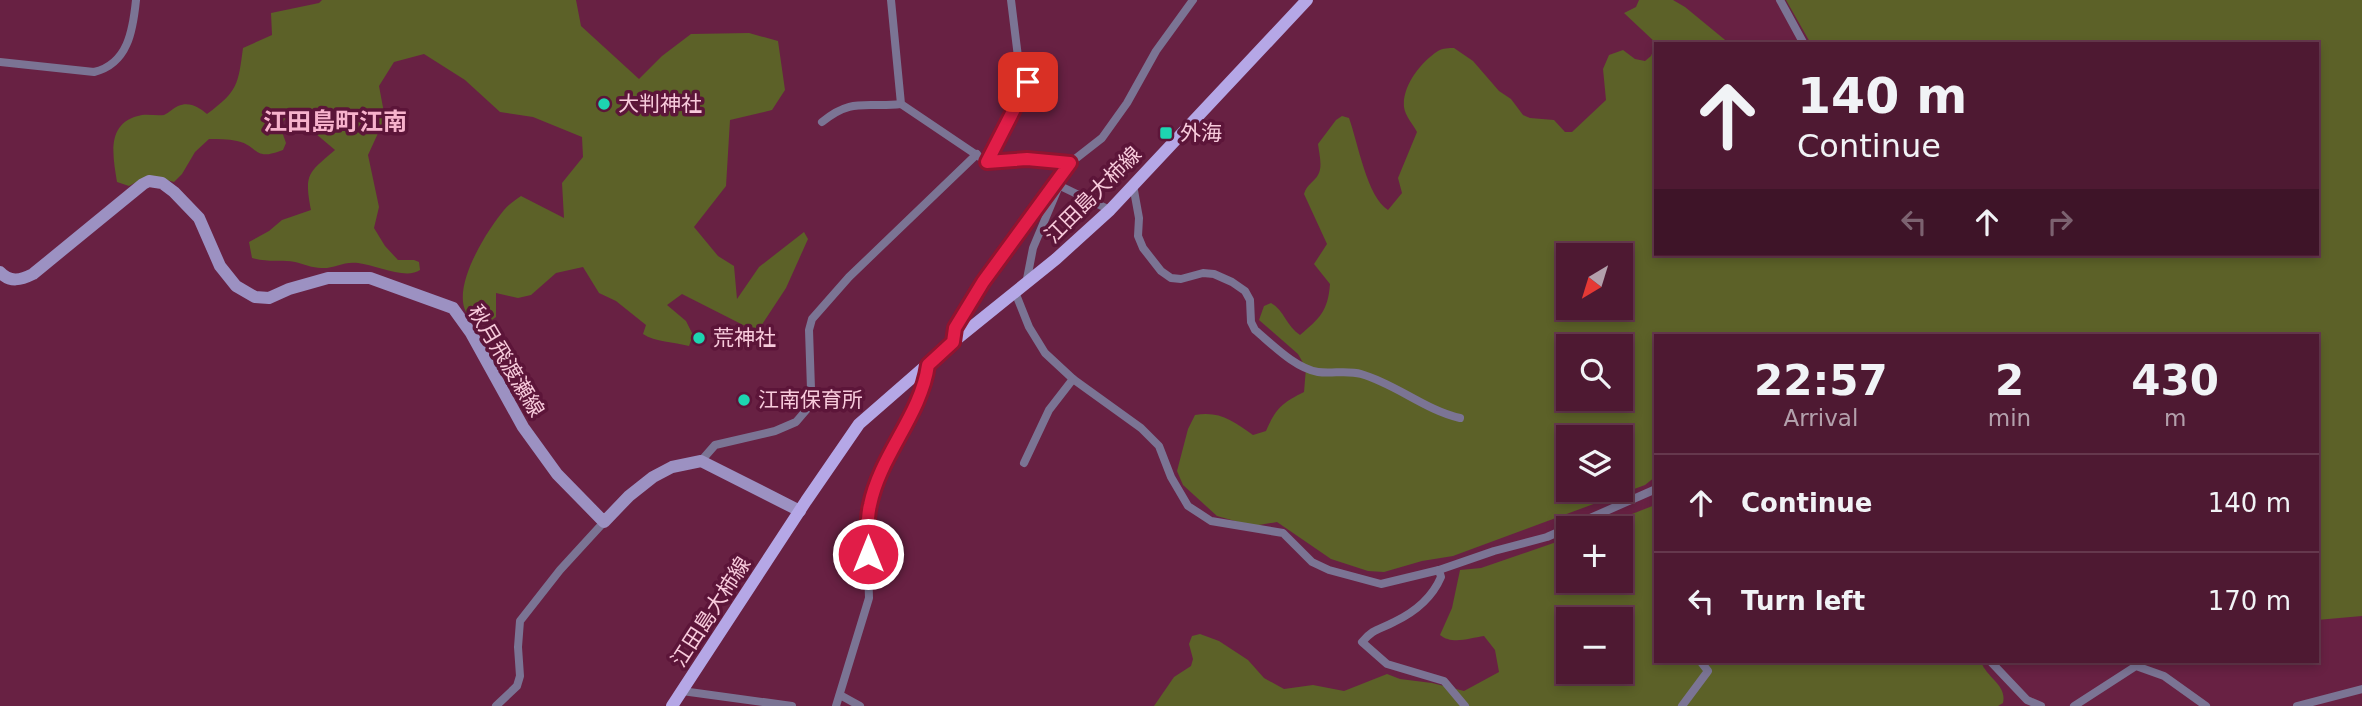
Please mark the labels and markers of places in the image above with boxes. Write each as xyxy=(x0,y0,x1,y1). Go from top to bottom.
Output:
pin xyxy=(998,52,1058,112)
place label: 大判神社 xyxy=(618,92,702,116)
marker: 大判神社 xyxy=(596,96,612,112)
place label: 外海 xyxy=(1180,121,1222,145)
marker: 外海 xyxy=(1158,125,1174,141)
place label: 荒神社 xyxy=(713,326,776,350)
marker: 荒神社 xyxy=(691,330,707,346)
place label: 江南保育所 xyxy=(758,388,863,412)
marker: 江南保育所 xyxy=(736,392,752,408)

